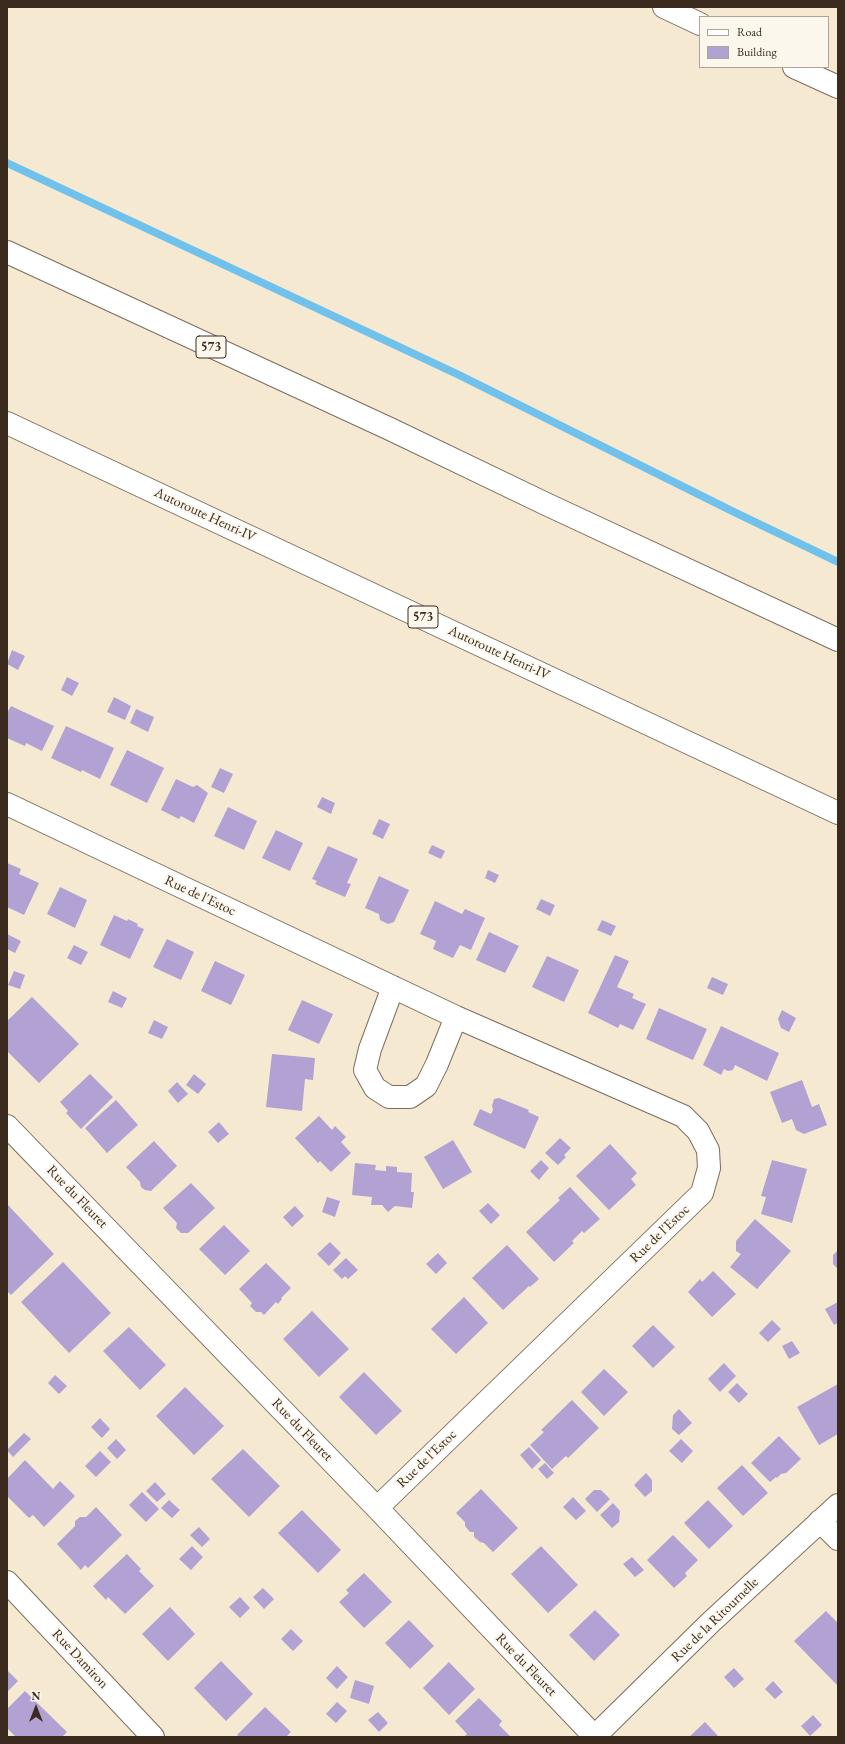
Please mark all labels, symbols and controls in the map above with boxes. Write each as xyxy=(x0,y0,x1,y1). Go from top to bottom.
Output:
legend xyxy=(699,16,829,68)
text: Road xyxy=(737,24,762,40)
text: Building xyxy=(737,44,777,60)
road number: 573 xyxy=(196,336,226,358)
street label: Autoroute Henri-IV xyxy=(151,484,259,546)
road number: 573 xyxy=(408,606,438,628)
street label: Autoroute Henri-IV xyxy=(445,622,553,684)
street label: Rue de l'Estoc xyxy=(162,872,238,920)
street label: Rue du Fleuret xyxy=(43,1162,111,1232)
street label: Rue de l'Estoc xyxy=(627,1201,693,1267)
street label: Rue du Fleuret xyxy=(268,1395,336,1465)
street label: Rue de l'Estoc xyxy=(394,1426,460,1492)
street label: Rue de la Ritournelle xyxy=(668,1574,762,1666)
street label: Rue Damiron xyxy=(48,1626,112,1692)
street label: Rue du Fleuret xyxy=(492,1630,560,1700)
north arrow xyxy=(16,1688,56,1728)
text: N xyxy=(32,1689,40,1703)

